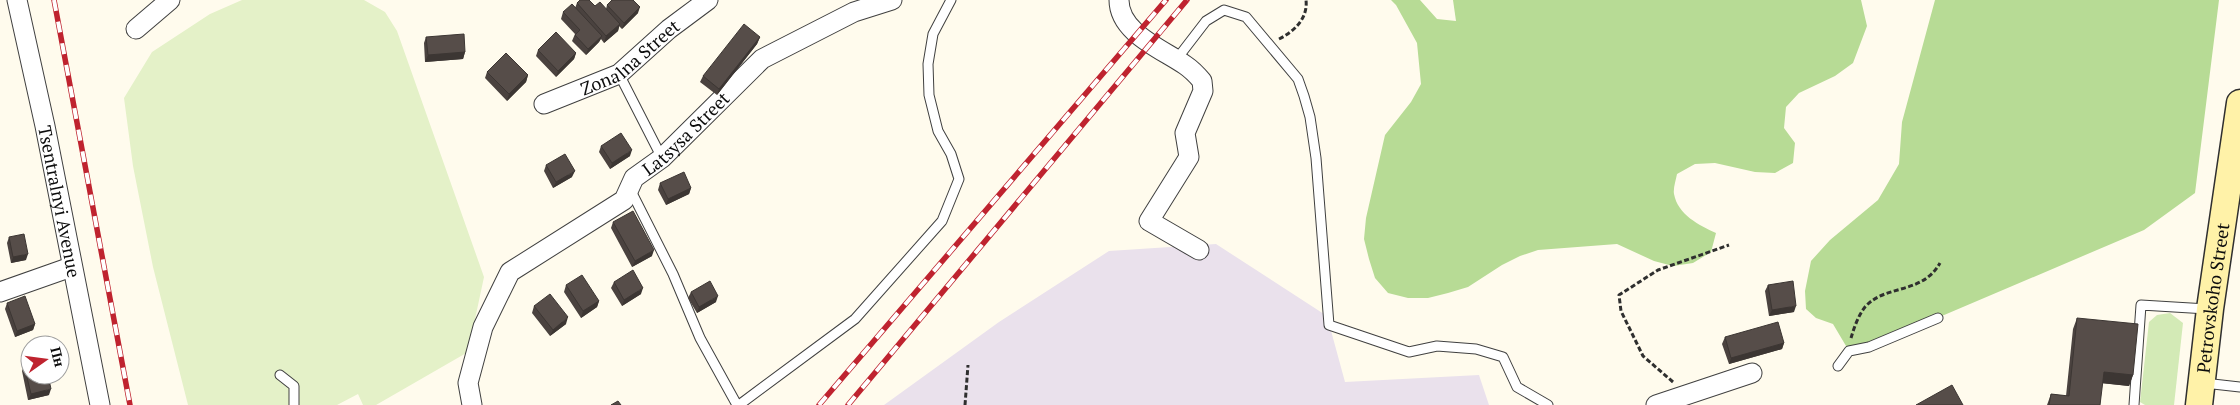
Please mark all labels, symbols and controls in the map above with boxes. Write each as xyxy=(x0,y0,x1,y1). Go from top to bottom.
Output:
street label: Zonalna Street xyxy=(577,13,684,100)
street label: Latsysa Street xyxy=(637,86,735,181)
street label: Tsentralnyi Avenue xyxy=(33,123,87,280)
street label: Petrovskoho Street xyxy=(2191,221,2234,374)
north arrow xyxy=(20,335,70,385)
text: Пн xyxy=(46,345,70,369)

